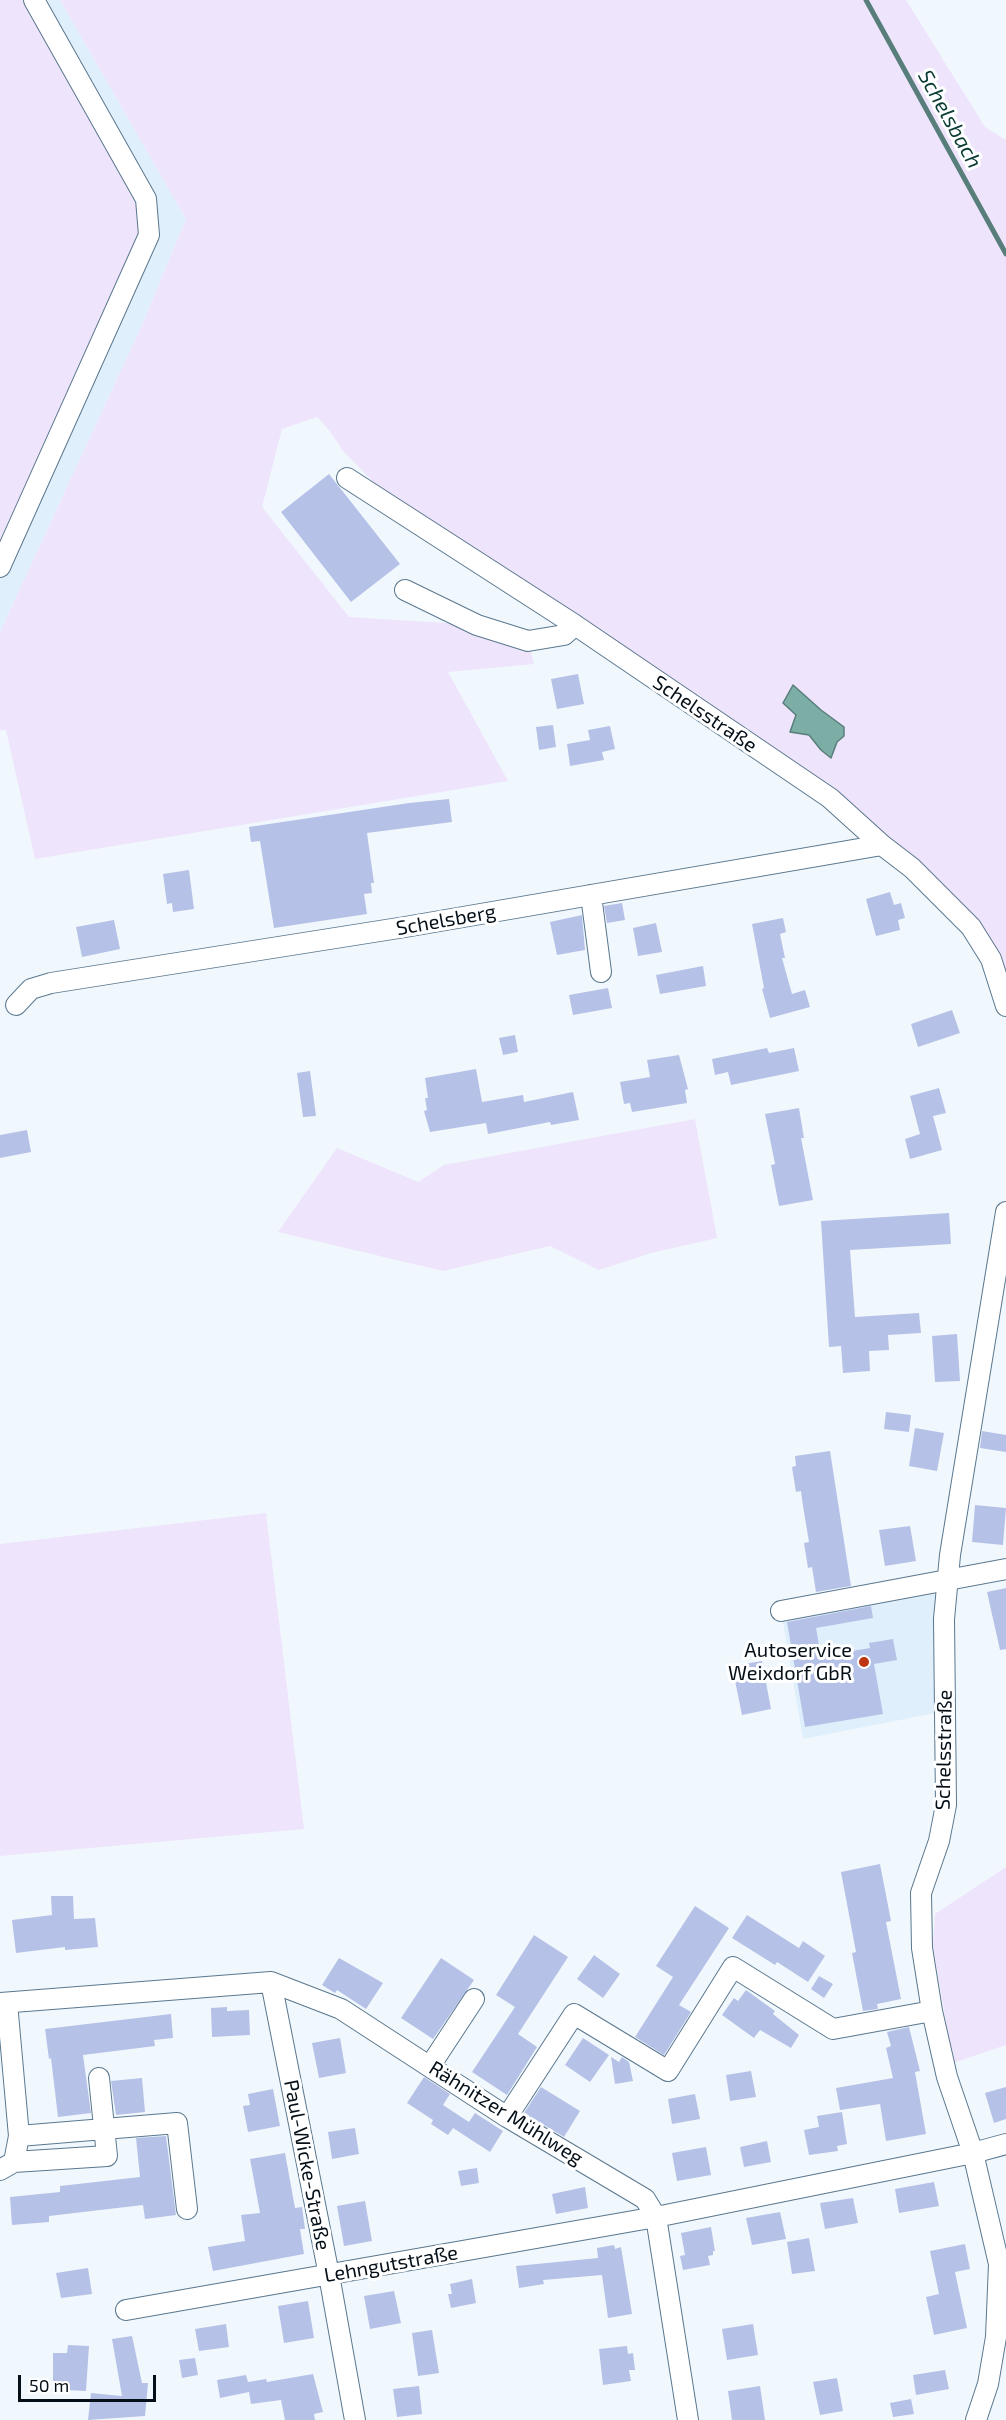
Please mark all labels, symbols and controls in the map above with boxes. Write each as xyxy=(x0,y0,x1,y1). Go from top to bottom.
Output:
water label: Schelsbach xyxy=(913,65,987,173)
street label: Schelsstraße xyxy=(648,670,762,758)
street label: Schelsberg xyxy=(394,899,498,941)
place label: Autoservice Weixdorf GbR xyxy=(728,1638,852,1685)
marker: Autoservice Weixdorf GbR xyxy=(857,1655,871,1669)
street label: Schelsstraße xyxy=(931,1690,957,1810)
street label: Rähnitzer Mühlweg xyxy=(425,2056,587,2170)
street label: Paul-Wicke-Straße xyxy=(279,2078,335,2252)
street label: Lehngutstraße xyxy=(322,2240,460,2288)
scale bar xyxy=(21,2363,159,2401)
text: 50 m xyxy=(29,2374,69,2396)

